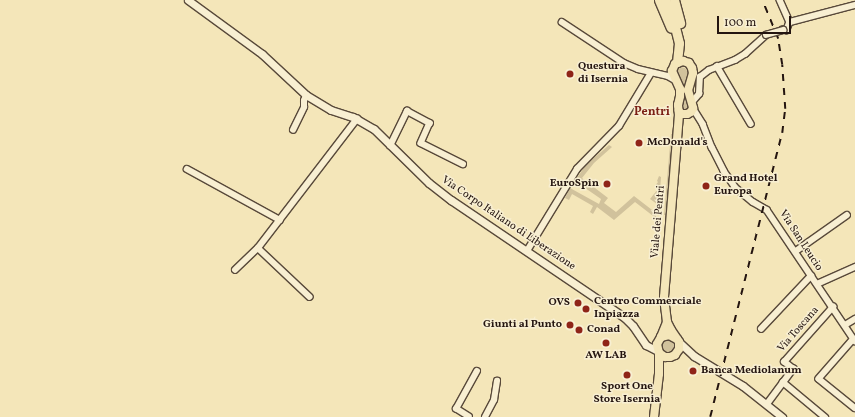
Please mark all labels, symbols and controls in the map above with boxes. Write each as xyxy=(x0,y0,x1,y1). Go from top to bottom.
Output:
scale bar xyxy=(719,8,793,34)
text: 100 m xyxy=(724,15,756,31)
place label: Questura di Isernia xyxy=(578,61,628,87)
marker: Questura di Isernia xyxy=(565,69,575,79)
district label: Pentri xyxy=(634,106,670,120)
place label: McDonald's xyxy=(647,136,708,150)
marker: McDonald's xyxy=(634,138,644,148)
place label: Grand Hotel Europa xyxy=(714,173,777,199)
street label: Via Corpo Italiano di Liberazione xyxy=(438,174,578,274)
place label: EuroSpin xyxy=(550,177,599,191)
marker: EuroSpin xyxy=(602,179,612,189)
marker: Grand Hotel Europa xyxy=(701,181,711,191)
street label: Viale dei Pentri xyxy=(649,185,669,259)
street label: Via San Leucio xyxy=(775,208,825,274)
place label: OVS xyxy=(548,296,570,310)
place label: Centro Commerciale Inpiazza xyxy=(594,296,701,322)
marker: OVS xyxy=(573,298,583,308)
marker: Centro Commerciale Inpiazza xyxy=(581,304,591,314)
street label: Via Toscana xyxy=(775,304,823,356)
place label: Giunti al Punto xyxy=(483,318,562,332)
marker: Giunti al Punto xyxy=(565,320,575,330)
place label: Conad xyxy=(587,323,620,337)
marker: Conad xyxy=(574,325,584,335)
marker: AW LAB xyxy=(601,338,611,348)
place label: AW LAB xyxy=(585,349,627,363)
place label: Banca Mediolanum xyxy=(701,364,802,378)
marker: Banca Mediolanum xyxy=(688,366,698,376)
marker: Sport One Store Isernia xyxy=(622,370,632,380)
place label: Sport One Store Isernia xyxy=(594,381,660,407)

